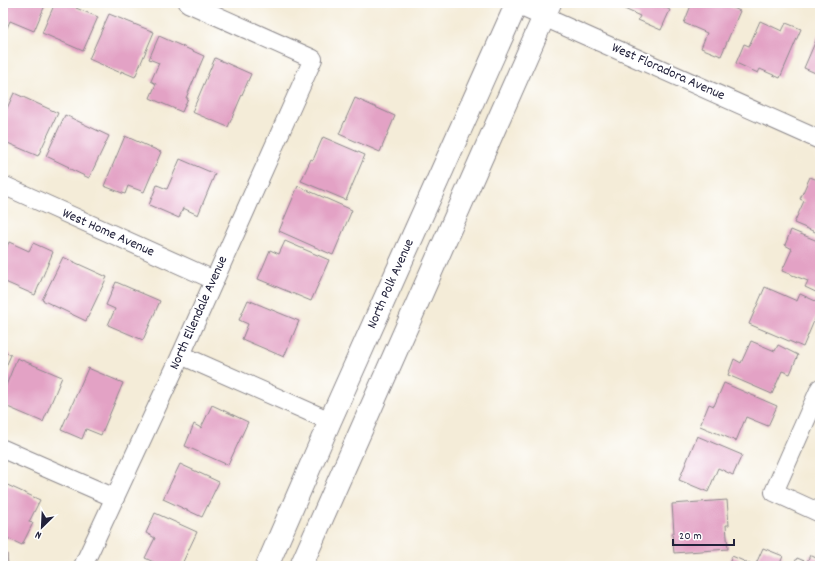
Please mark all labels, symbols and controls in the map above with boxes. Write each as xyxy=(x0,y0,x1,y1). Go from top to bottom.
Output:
street label: West Floradora Avenue xyxy=(608,38,728,106)
street label: West Home Avenue xyxy=(59,204,157,262)
street label: North Polk Avenue xyxy=(362,236,420,332)
street label: North Ellendale Avenue xyxy=(165,253,233,373)
north arrow xyxy=(22,507,62,547)
scale bar xyxy=(673,521,734,547)
text: N xyxy=(32,526,44,543)
text: 20 m xyxy=(679,528,702,545)

